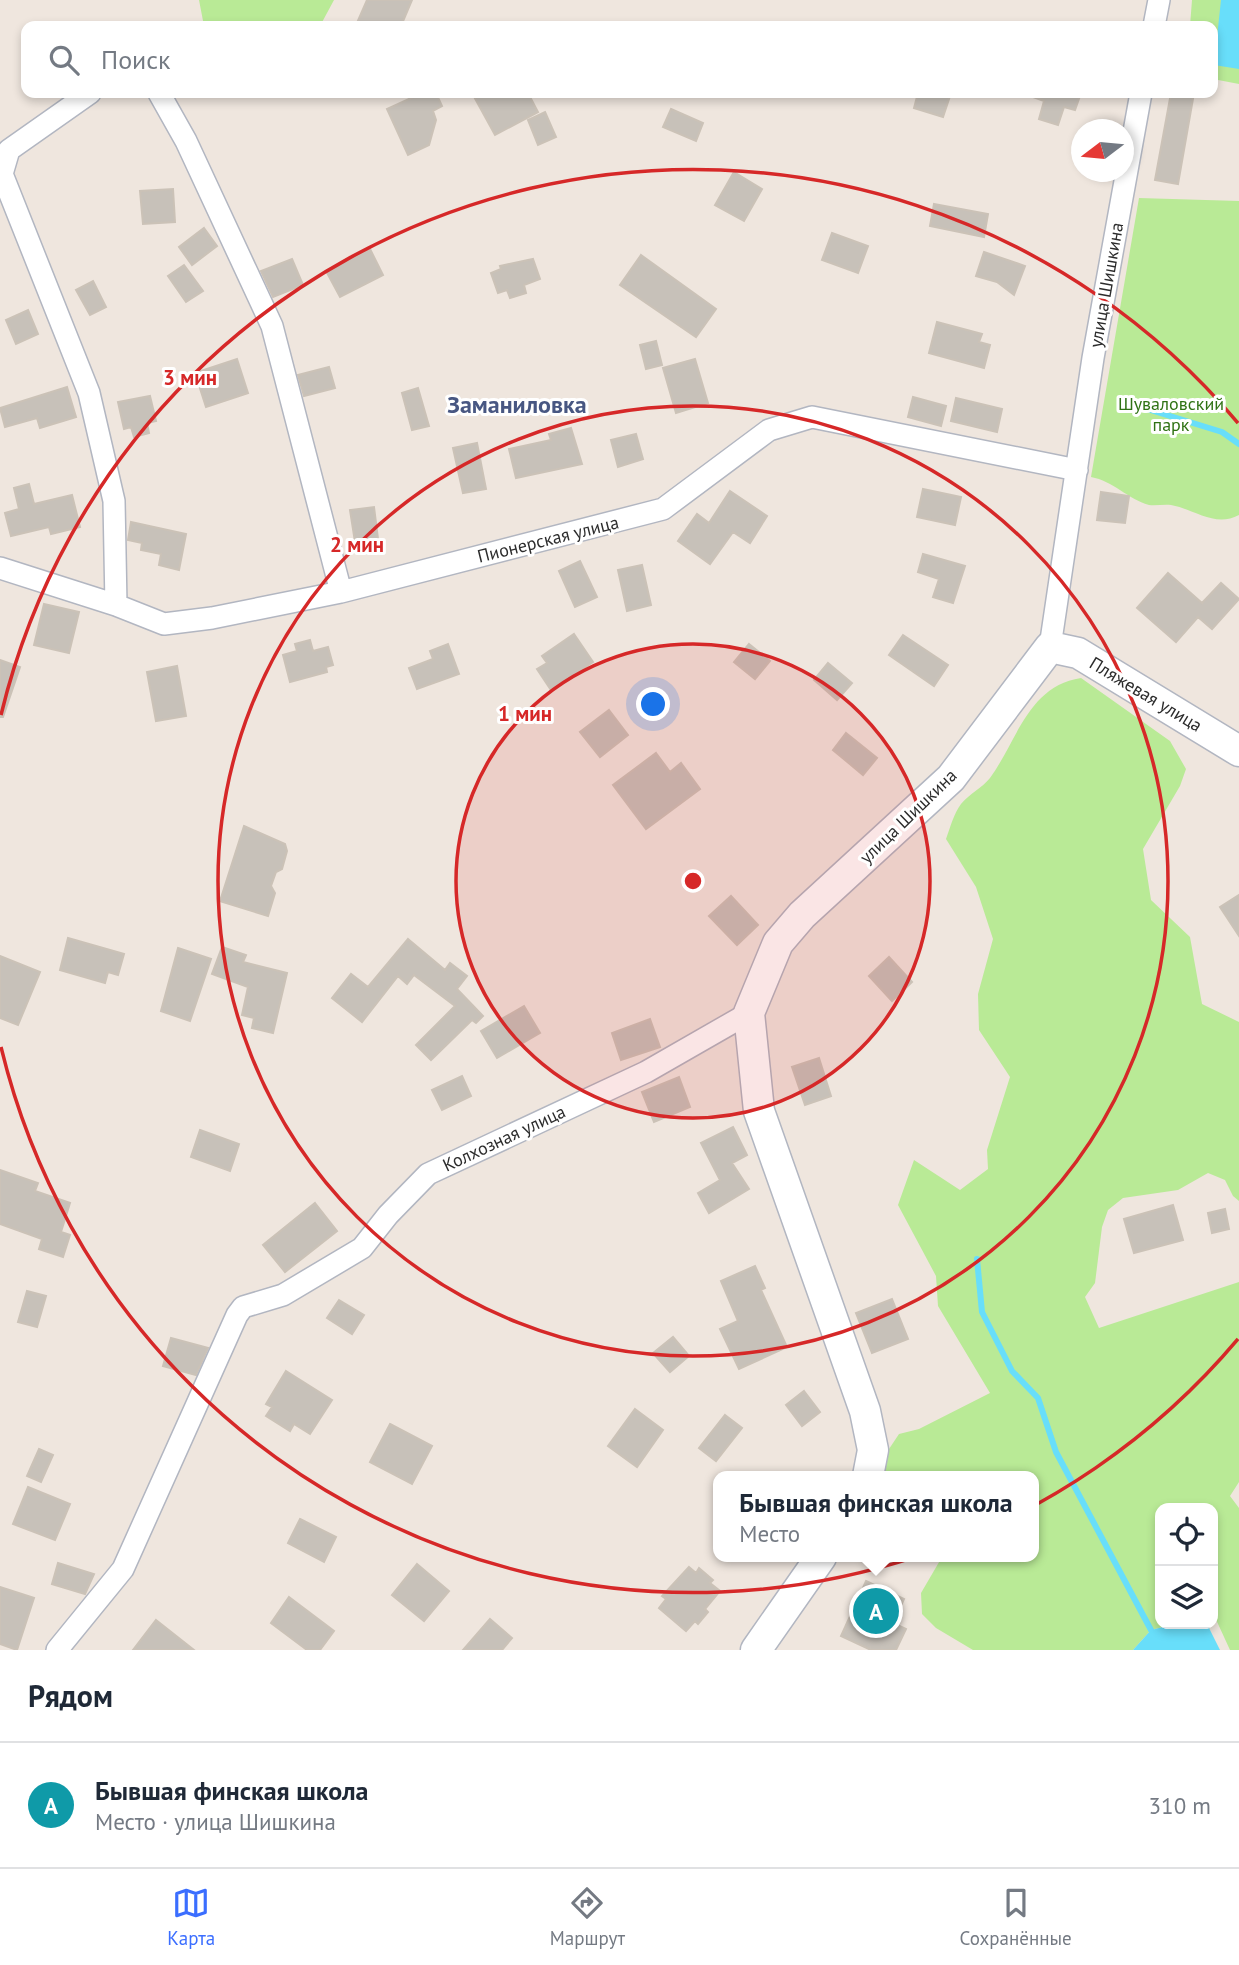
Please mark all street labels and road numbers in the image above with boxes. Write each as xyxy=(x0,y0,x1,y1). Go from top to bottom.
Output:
street label: улица Шишкина xyxy=(1084,221,1128,349)
street label: Пионерская улица xyxy=(475,510,621,568)
street label: Пляжевая улица xyxy=(1085,651,1207,737)
street label: улица Шишкина xyxy=(854,764,962,868)
street label: Колхозная улица xyxy=(439,1100,569,1176)

